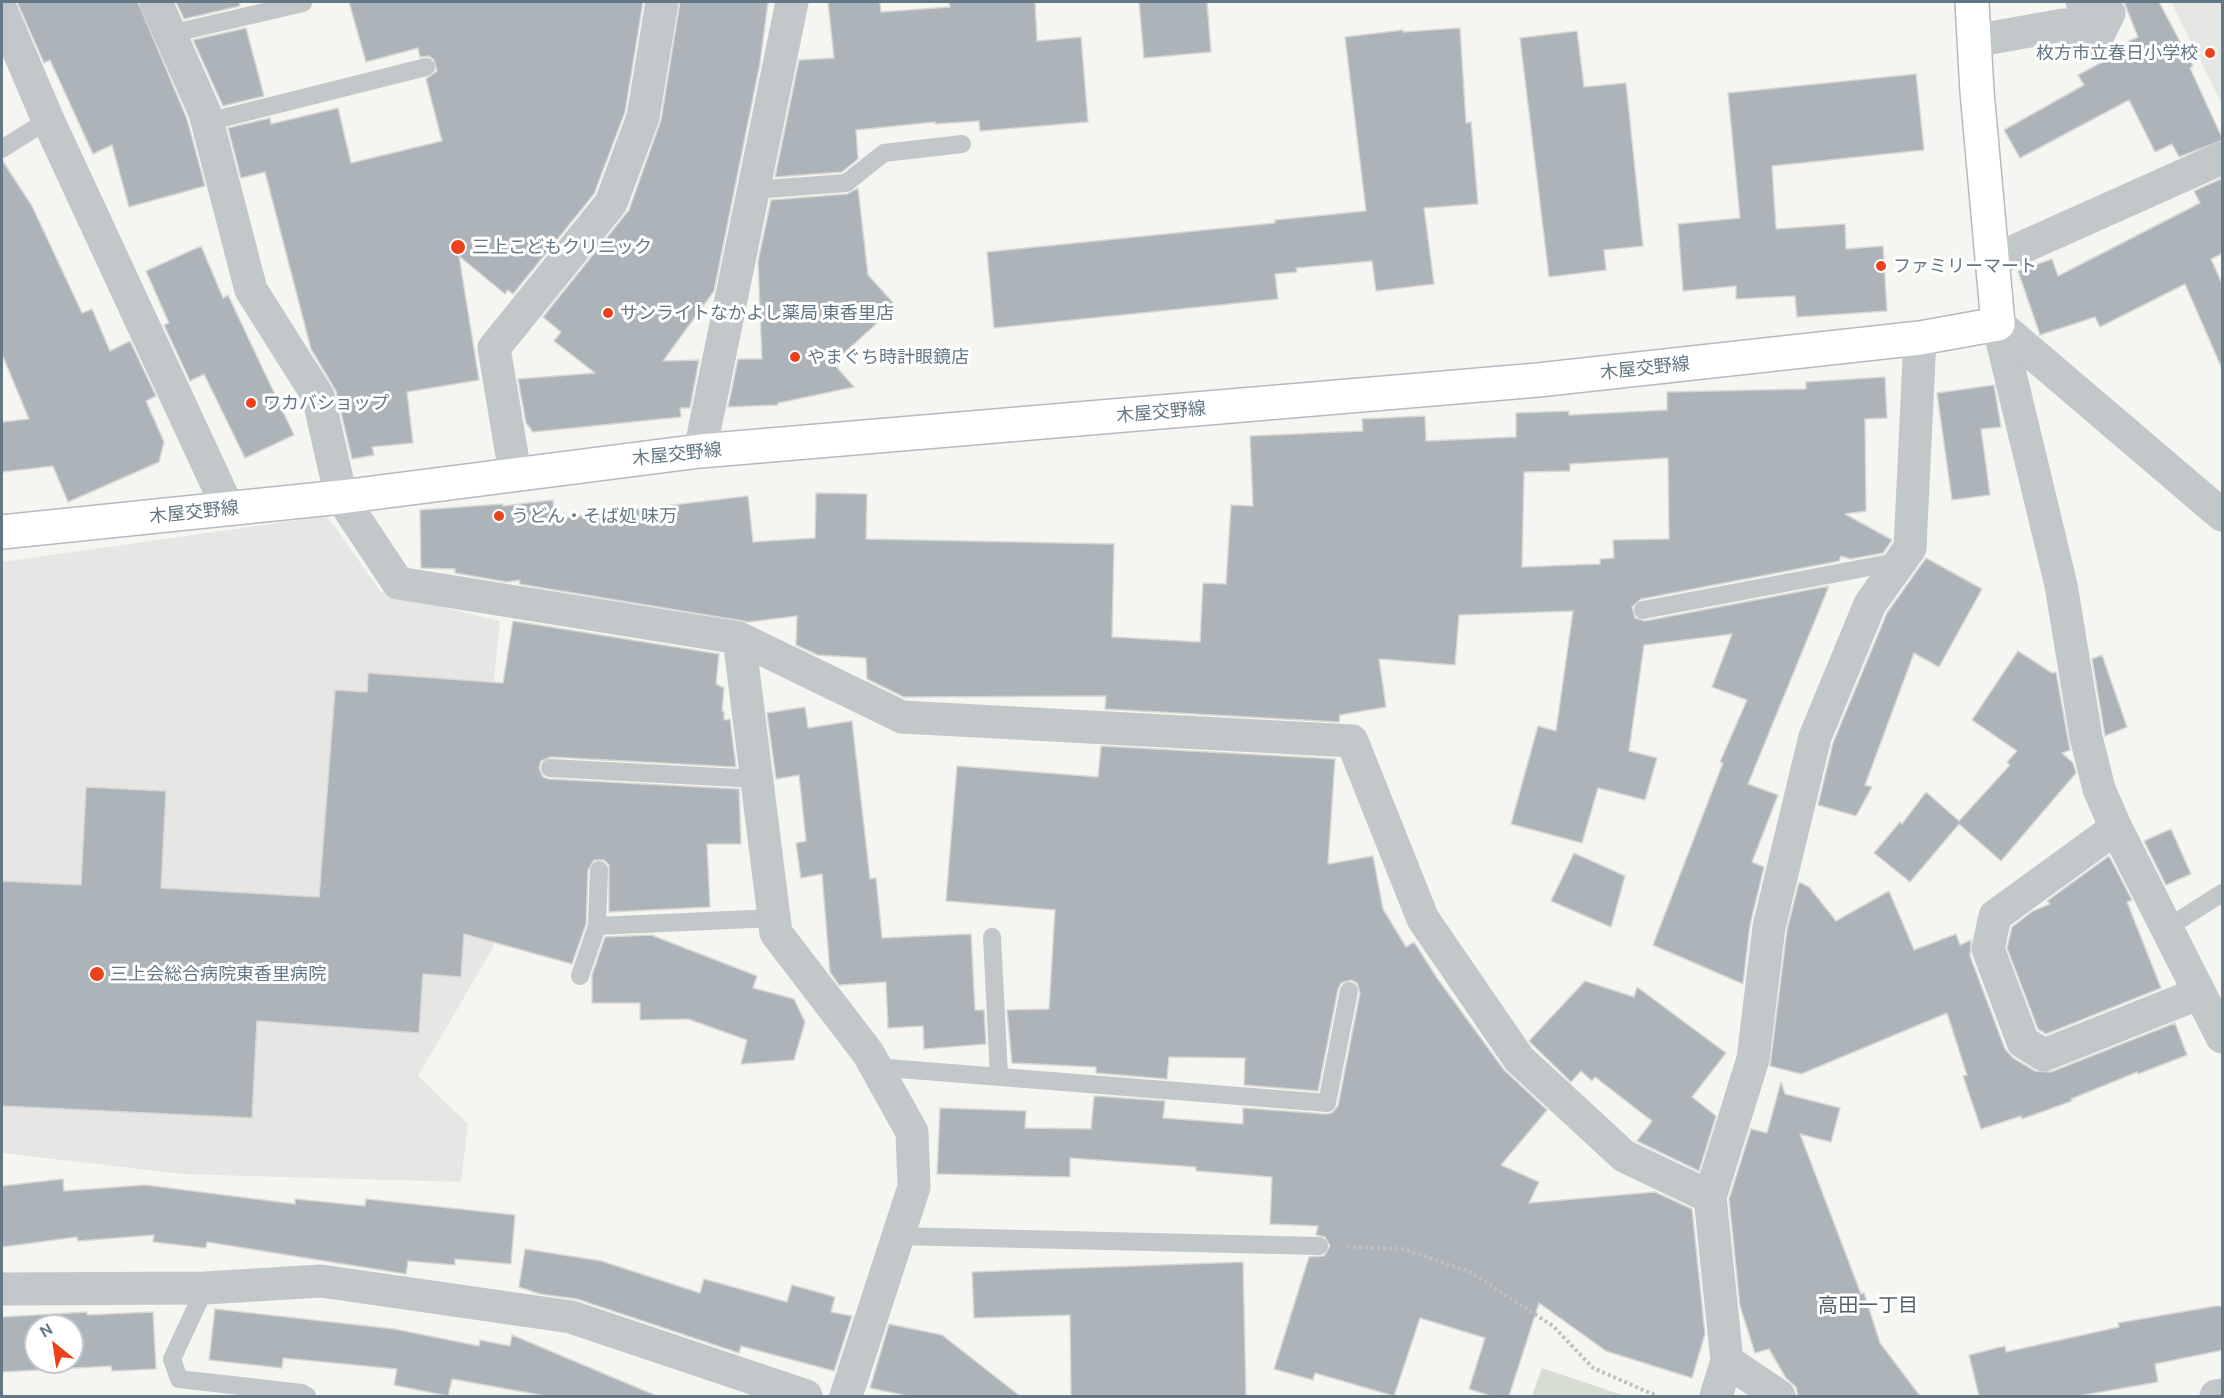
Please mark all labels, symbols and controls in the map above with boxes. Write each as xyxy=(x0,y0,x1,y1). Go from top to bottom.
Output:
place label: 枚方市立春日小学校 xyxy=(2036,42,2198,64)
marker: 枚方市立春日小学校 xyxy=(2203,46,2217,60)
place label: 三上こどもクリニック xyxy=(472,236,652,258)
marker: 三上こどもクリニック xyxy=(449,238,467,256)
place label: ファミリーマート xyxy=(1893,255,2037,277)
marker: ファミリーマート xyxy=(1874,259,1888,273)
place label: サンライトなかよし薬局 東香里店 xyxy=(620,302,894,324)
marker: サンライトなかよし薬局 東香里店 xyxy=(601,306,615,320)
place label: やまぐち時計眼鏡店 xyxy=(807,346,969,368)
marker: やまぐち時計眼鏡店 xyxy=(788,350,802,364)
street label: 木屋交野線 xyxy=(1599,353,1691,383)
place label: ワカバショップ xyxy=(263,392,389,414)
marker: ワカバショップ xyxy=(244,396,258,410)
street label: 木屋交野線 xyxy=(1115,397,1207,427)
street label: 木屋交野線 xyxy=(631,439,723,469)
street label: 木屋交野線 xyxy=(148,497,240,527)
place label: うどん・そば処 味万 xyxy=(511,505,677,527)
marker: うどん・そば処 味万 xyxy=(492,509,506,523)
place label: 三上会総合病院東香里病院 xyxy=(110,963,326,985)
marker: 三上会総合病院東香里病院 xyxy=(88,965,106,983)
district label: 高田一丁目 xyxy=(1818,1293,1918,1317)
north arrow xyxy=(24,1314,84,1374)
text: N xyxy=(36,1319,56,1341)

